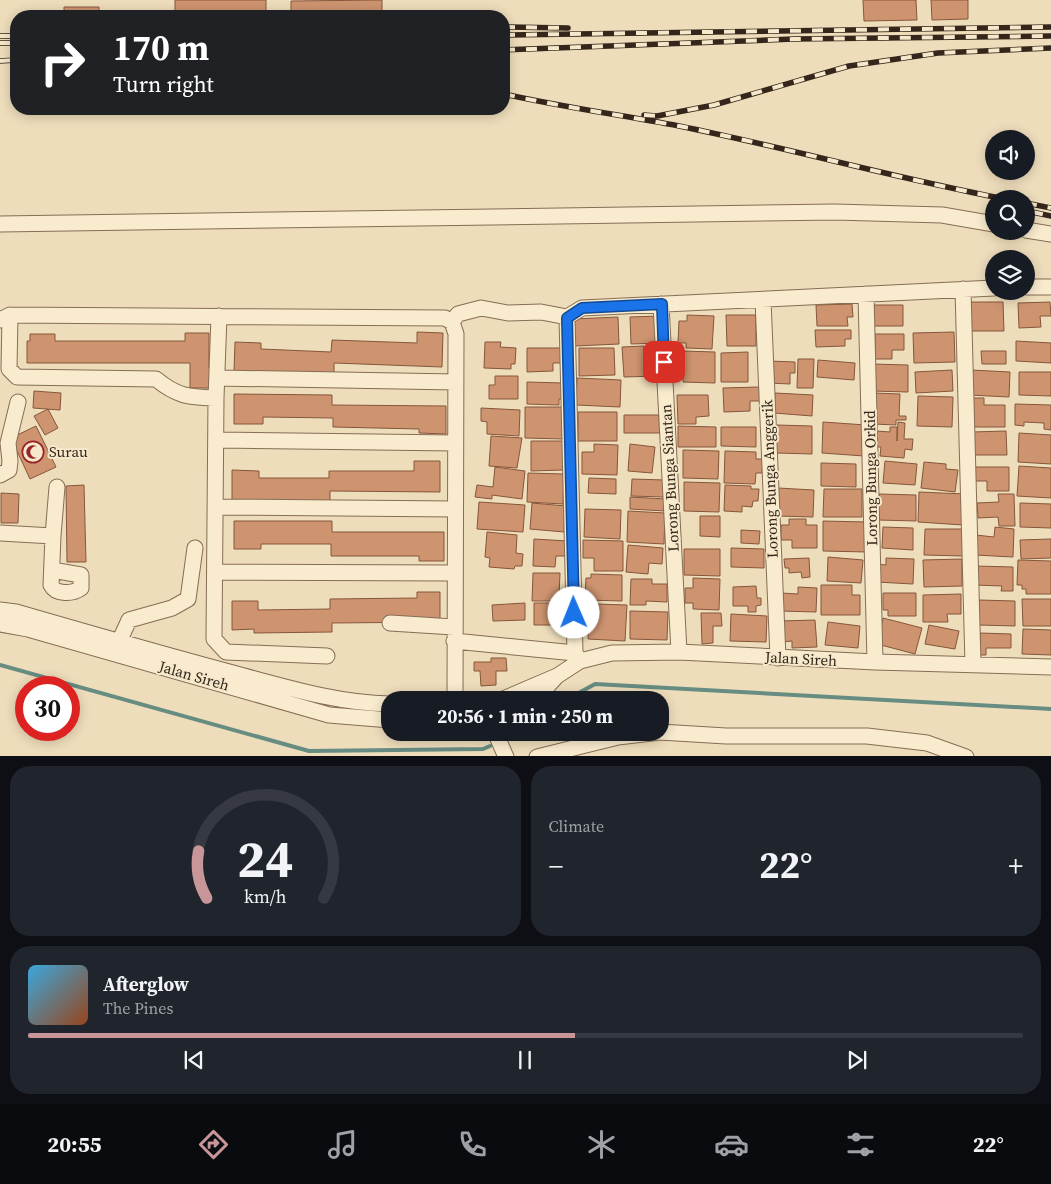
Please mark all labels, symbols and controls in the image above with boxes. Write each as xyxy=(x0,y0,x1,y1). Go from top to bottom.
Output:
text: 170 m xyxy=(113,24,209,72)
icon: right xyxy=(30,30,95,95)
text: Turn right xyxy=(113,69,214,99)
map controls xyxy=(985,130,1035,300)
button: sound xyxy=(985,130,1035,180)
button: search xyxy=(985,190,1035,240)
button: layers xyxy=(985,250,1035,300)
pin xyxy=(643,341,685,383)
icon: arrive xyxy=(650,348,678,376)
street label: Lorong Bunga Anggerik xyxy=(756,399,783,559)
street label: Lorong Bunga Siantan xyxy=(655,404,684,552)
street label: Lorong Bunga Orkid xyxy=(859,410,882,546)
mosque icon: Surau xyxy=(21,440,45,464)
place label: Surau xyxy=(49,441,88,462)
position arrow xyxy=(547,586,599,638)
street label: Jalan Sireh xyxy=(763,646,838,671)
street label: Jalan Sireh xyxy=(156,655,232,696)
speed limit sign: 30 xyxy=(15,676,80,741)
text: 20:56 · 1 min · 250 m xyxy=(437,703,613,729)
text: Climate xyxy=(549,815,604,837)
text: 24 xyxy=(237,823,293,894)
text: 22° xyxy=(759,839,813,891)
text: − xyxy=(549,847,563,885)
text: + xyxy=(1008,847,1023,885)
text: km/h xyxy=(244,884,287,909)
text: Afterglow xyxy=(103,971,189,997)
text: The Pines xyxy=(103,997,173,1019)
icon: previous xyxy=(180,1046,208,1074)
icon: pause xyxy=(511,1046,539,1074)
icon: next xyxy=(843,1046,871,1074)
icon: directions xyxy=(196,1127,231,1162)
icon: music xyxy=(325,1127,360,1162)
icon: phone xyxy=(455,1127,490,1162)
icon: climate xyxy=(584,1127,619,1162)
icon: car xyxy=(714,1127,749,1162)
icon: filters xyxy=(843,1127,878,1162)
text: 20:55 xyxy=(47,1129,102,1159)
text: 22° xyxy=(973,1129,1004,1159)

